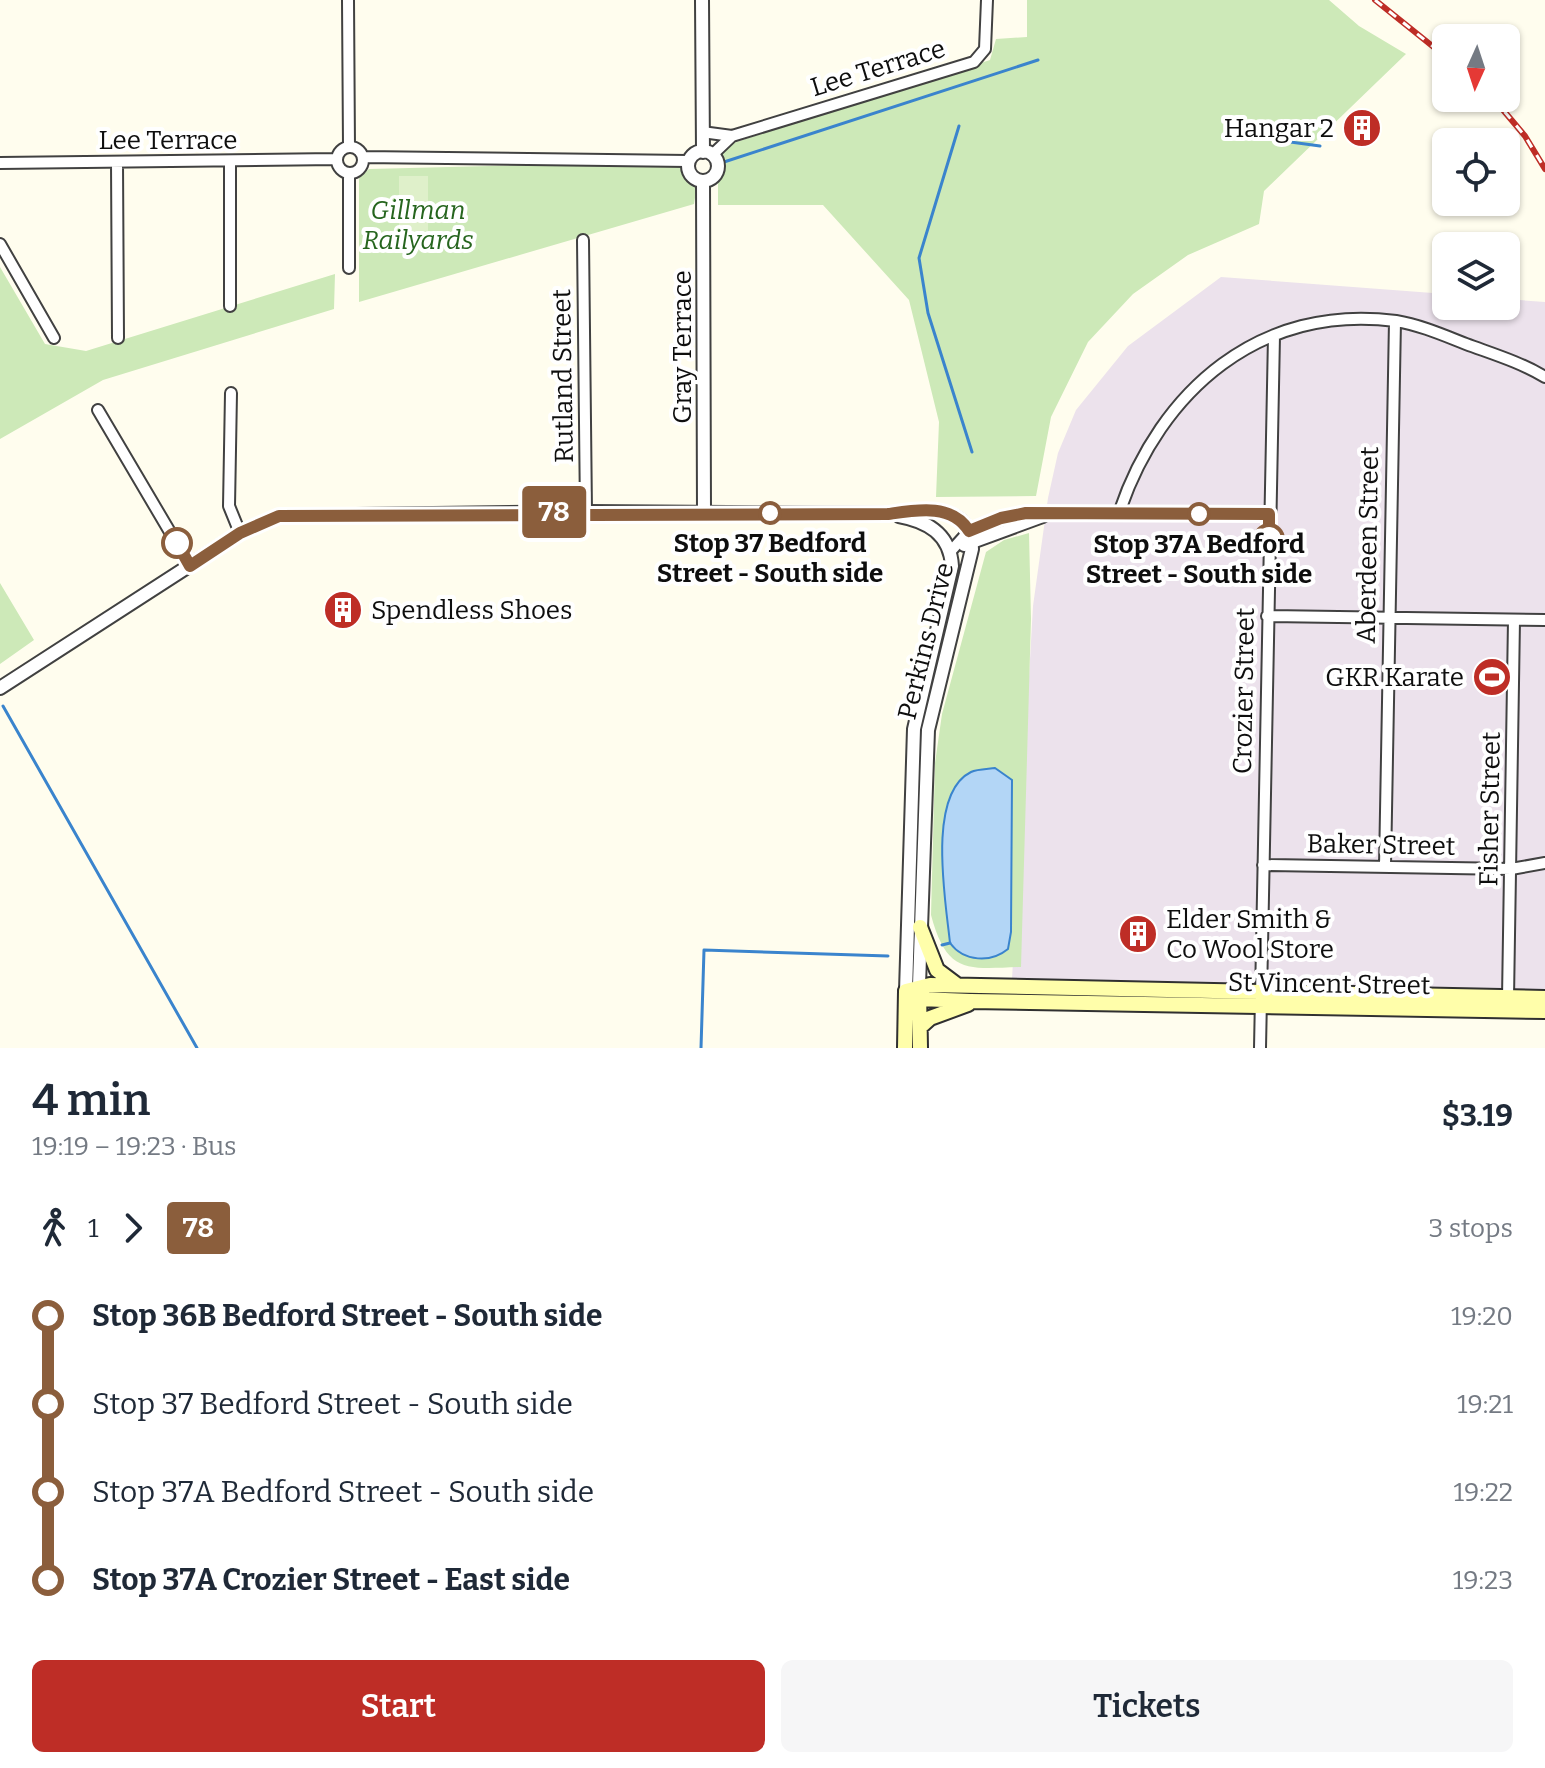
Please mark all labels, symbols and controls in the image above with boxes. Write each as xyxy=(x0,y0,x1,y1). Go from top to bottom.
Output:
north arrow xyxy=(1432,24,1520,112)
map controls xyxy=(1432,24,1520,320)
street label: Lee Terrace xyxy=(807,33,949,103)
building icon: Hangar 2 xyxy=(1341,107,1383,149)
place label: Hangar 2 xyxy=(1224,113,1334,144)
street label: Lee Terrace xyxy=(99,125,237,156)
button: locate xyxy=(1432,128,1520,216)
park label: Gillman Railyards xyxy=(362,195,474,256)
button: layers xyxy=(1432,232,1520,320)
street label: Gray Terrace xyxy=(667,270,698,424)
street label: Rutland Street xyxy=(546,288,580,463)
street label: Aberdeen Street xyxy=(1351,446,1385,644)
line badge: 78 xyxy=(518,486,590,538)
text: 78 xyxy=(538,495,570,528)
marker: Stop 37 Bedford Street - South side xyxy=(759,502,781,524)
marker: Stop 37A Bedford Street - South side xyxy=(1188,503,1210,525)
unlabelled marker xyxy=(1254,524,1284,554)
unlabelled marker xyxy=(162,528,192,558)
place label: Stop 37 Bedford Street - South side xyxy=(657,528,883,589)
place label: Stop 37A Bedford Street - South side xyxy=(1086,529,1312,590)
street label: Perkins Drive xyxy=(892,559,960,723)
building icon: Spendless Shoes xyxy=(322,589,364,631)
place label: Spendless Shoes xyxy=(371,595,573,626)
street label: Crozier Street xyxy=(1227,607,1261,774)
sports icon: GKR Karate xyxy=(1471,656,1513,698)
place label: GKR Karate xyxy=(1325,662,1464,693)
street label: Fisher Street xyxy=(1473,731,1507,887)
street label: Baker Street xyxy=(1306,828,1456,862)
place label: Elder Smith & Co Wool Store xyxy=(1166,904,1334,965)
building icon: Elder Smith & Co Wool Store xyxy=(1117,913,1159,955)
street label: St Vincent Street xyxy=(1228,967,1431,1001)
text: 4 min xyxy=(32,1074,151,1127)
text: $3.19 xyxy=(1442,1098,1513,1134)
text: 19:19 – 19:23 · Bus xyxy=(32,1131,237,1162)
icon: walk xyxy=(32,1206,76,1250)
icon: forward xyxy=(111,1206,155,1250)
text: 78 xyxy=(183,1211,214,1244)
text: 1 xyxy=(88,1213,99,1244)
text: 3 stops xyxy=(1429,1213,1513,1244)
text: Stop 36B Bedford Street - South side xyxy=(92,1298,602,1334)
text: 19:20 xyxy=(1451,1301,1513,1332)
text: Stop 37 Bedford Street - South side xyxy=(92,1386,573,1422)
text: 19:21 xyxy=(1457,1389,1513,1420)
text: Stop 37A Bedford Street - South side xyxy=(92,1474,594,1510)
text: 19:22 xyxy=(1453,1477,1513,1508)
text: Stop 37A Crozier Street - East side xyxy=(92,1562,570,1598)
text: 19:23 xyxy=(1453,1565,1513,1596)
button: Start xyxy=(32,1660,765,1752)
button: Tickets xyxy=(781,1660,1513,1752)

